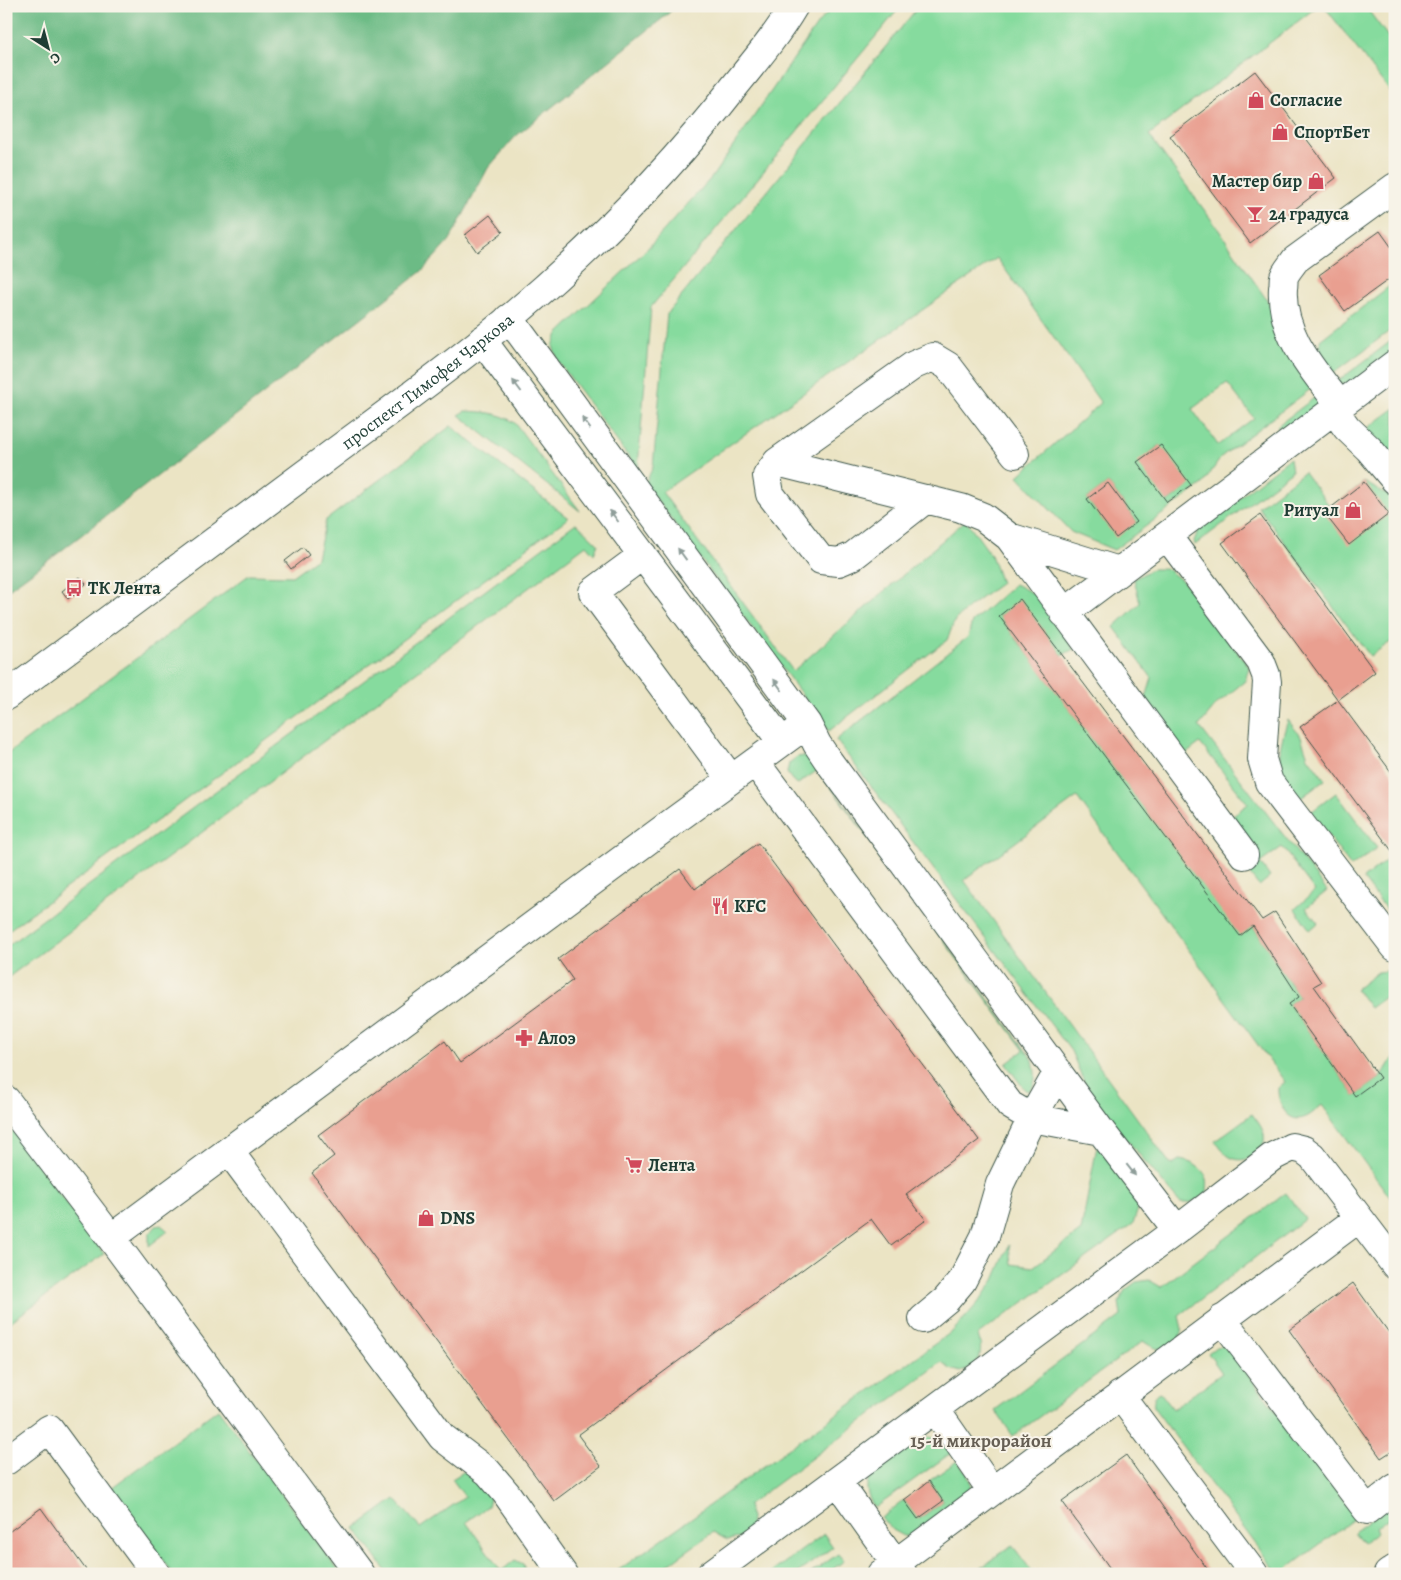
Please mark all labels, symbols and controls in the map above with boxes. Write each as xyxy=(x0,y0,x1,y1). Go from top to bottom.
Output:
north arrow xyxy=(22,22,72,72)
text: С xyxy=(46,48,64,69)
place label: Согласие xyxy=(1270,88,1342,112)
shop icon: Согласие xyxy=(1246,90,1266,110)
place label: СпортБет xyxy=(1294,120,1370,144)
shop icon: СпортБет xyxy=(1270,122,1290,142)
place label: Мастер бир xyxy=(1212,169,1302,193)
shop icon: Мастер бир xyxy=(1306,171,1326,191)
place label: 24 градуса xyxy=(1269,202,1350,226)
bar icon: 24 градуса xyxy=(1245,204,1265,224)
street label: проспект Тимофея Чаркова xyxy=(336,307,519,455)
one-way arrow xyxy=(511,380,522,393)
one-way arrow xyxy=(581,416,591,430)
place label: Ритуал xyxy=(1284,498,1339,522)
shop icon: Ритуал xyxy=(1343,500,1363,520)
one-way arrow xyxy=(608,510,619,523)
one-way arrow xyxy=(677,547,687,561)
place label: ТК Лента xyxy=(88,576,161,600)
bus stop icon: ТК Лента xyxy=(64,578,84,598)
one-way arrow xyxy=(773,678,783,692)
place label: KFC xyxy=(734,894,766,918)
restaurant icon: KFC xyxy=(710,896,730,916)
place label: Алоэ xyxy=(537,1026,576,1050)
pharmacy icon: Алоэ xyxy=(514,1028,534,1048)
place label: Лента xyxy=(648,1153,696,1177)
supermarket icon: Лента xyxy=(624,1155,644,1175)
one-way arrow xyxy=(1125,1163,1136,1176)
place label: DNS xyxy=(440,1206,475,1230)
shop icon: DNS xyxy=(416,1208,436,1228)
district label: 15-й микрорайон xyxy=(910,1428,1052,1454)

